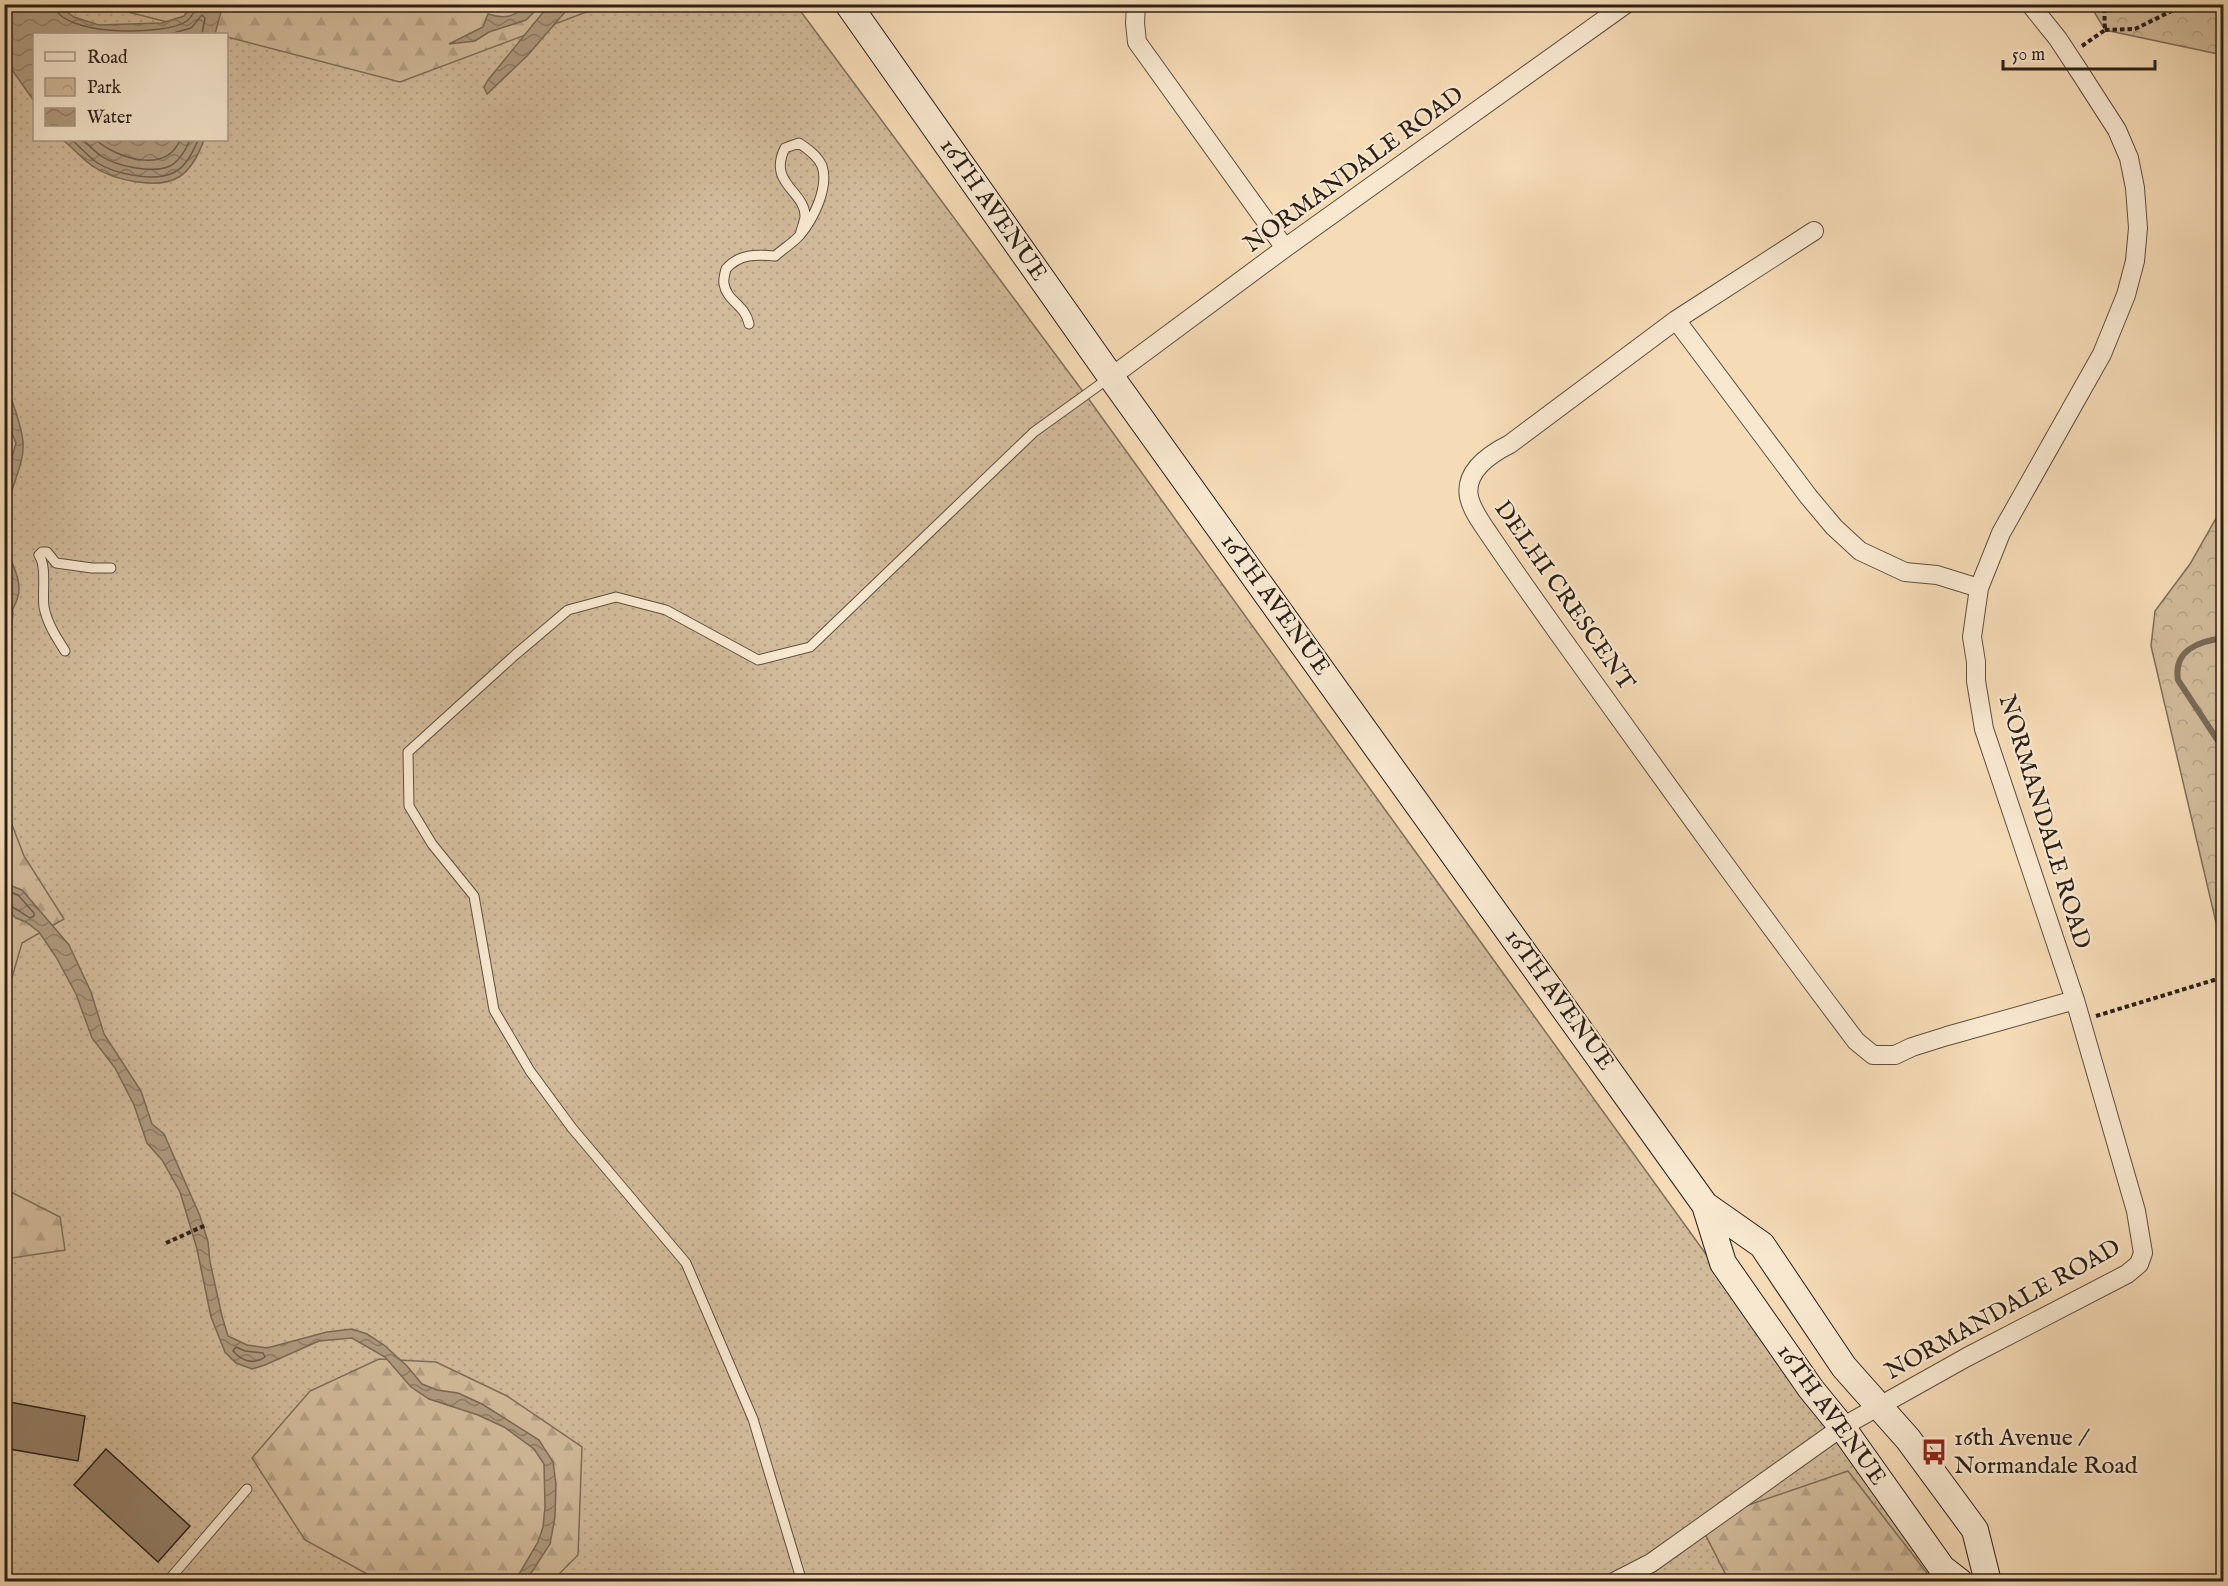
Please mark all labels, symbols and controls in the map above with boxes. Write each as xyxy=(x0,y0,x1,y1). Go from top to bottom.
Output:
legend xyxy=(33,33,228,141)
scale bar xyxy=(2003,33,2154,71)
text: 50 m xyxy=(2012,44,2045,67)
text: Road xyxy=(87,47,128,70)
text: Park xyxy=(87,77,122,100)
street label: NORMANDALE ROAD xyxy=(1238,80,1470,260)
text: Water xyxy=(87,107,132,130)
street label: 16TH AVENUE xyxy=(932,132,1054,288)
street label: DELHI CRESCENT xyxy=(1487,495,1642,698)
street label: 16TH AVENUE xyxy=(1213,528,1337,682)
street label: NORMANDALE ROAD xyxy=(1991,691,2097,953)
street label: 16TH AVENUE xyxy=(1497,923,1621,1077)
street label: NORMANDALE ROAD xyxy=(1880,1232,2126,1388)
street label: 16TH AVENUE xyxy=(1769,1338,1893,1492)
place label: 16th Avenue / Normandale Road xyxy=(1954,1423,2138,1482)
bus stop icon: 16th Avenue / Normandale Road xyxy=(1919,1437,1949,1467)

